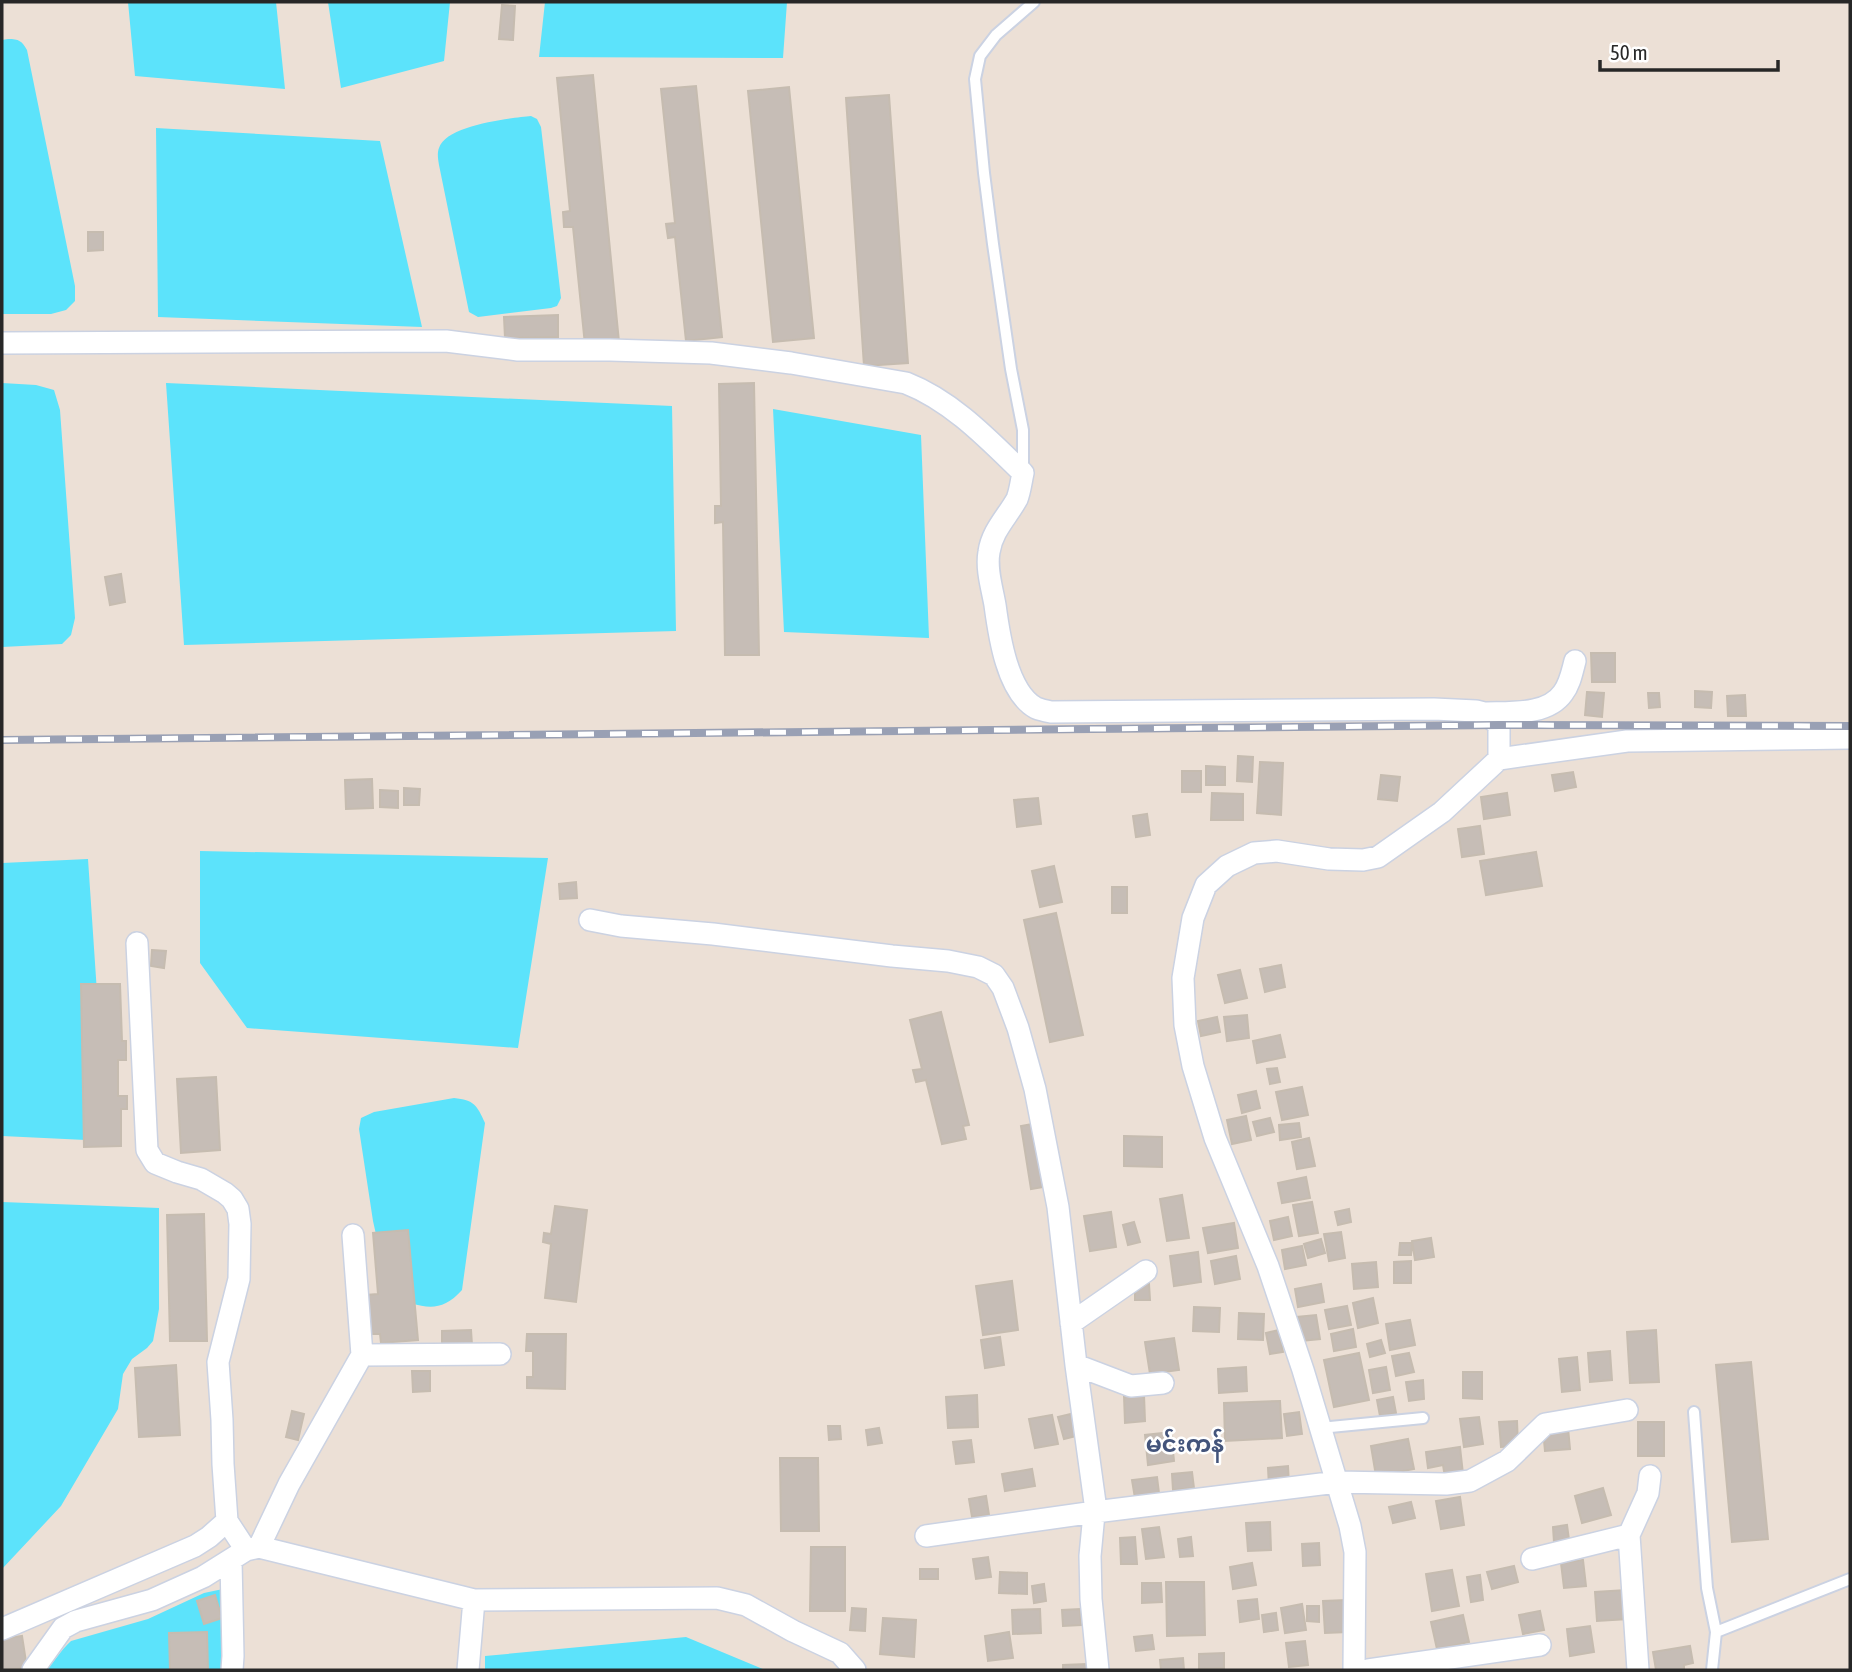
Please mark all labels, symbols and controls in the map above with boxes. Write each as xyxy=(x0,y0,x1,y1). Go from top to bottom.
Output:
scale bar xyxy=(1600,28,1778,72)
text: 50 m xyxy=(1610,40,1648,64)
district label: မင်းကန် xyxy=(1146,1428,1224,1463)

